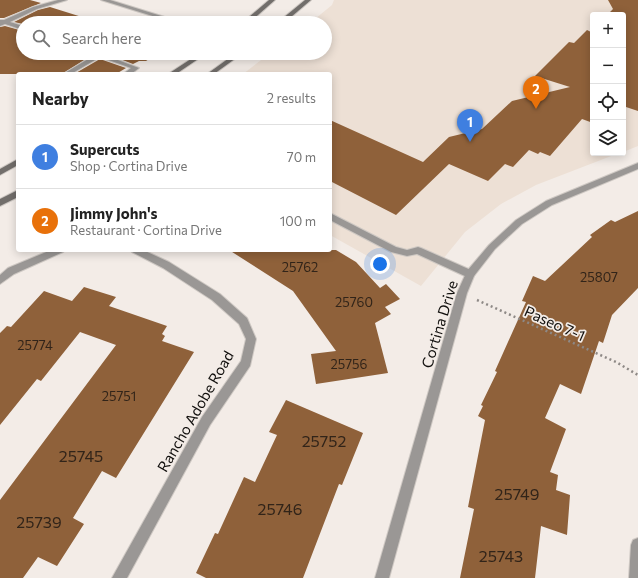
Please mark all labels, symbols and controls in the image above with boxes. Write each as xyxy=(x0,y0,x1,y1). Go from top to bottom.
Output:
map controls xyxy=(590,12,626,156)
button: + xyxy=(590,12,626,48)
search box xyxy=(16,16,332,60)
icon: search xyxy=(30,27,52,49)
text: Search here xyxy=(62,29,141,47)
button: − xyxy=(590,48,626,84)
pin: 2 xyxy=(523,76,549,109)
button: locate xyxy=(590,84,626,120)
text: Nearby xyxy=(32,88,89,109)
text: 2 results xyxy=(267,90,316,106)
pin: 1 xyxy=(457,109,483,142)
button: layers xyxy=(590,120,626,156)
text: Supercuts xyxy=(70,140,139,158)
text: 1 xyxy=(42,149,48,165)
text: 70 m xyxy=(287,149,316,165)
text: Shop · Cortina Drive xyxy=(70,158,187,174)
text: Jimmy John's xyxy=(70,204,158,222)
text: 2 xyxy=(41,213,49,229)
text: 100 m xyxy=(280,213,316,229)
text: Restaurant · Cortina Drive xyxy=(70,222,222,238)
your location xyxy=(370,254,390,274)
house number: 25762 xyxy=(282,259,318,275)
house number: 25807 xyxy=(580,269,618,285)
street label: Cortina Drive xyxy=(417,278,461,370)
house number: 25760 xyxy=(335,294,373,310)
street label: Paseo 7-1 xyxy=(522,302,588,344)
house number: 25774 xyxy=(17,337,53,353)
street label: Rancho Adobe Road xyxy=(153,347,237,475)
house number: 25756 xyxy=(331,356,368,372)
house number: 25751 xyxy=(102,388,136,404)
house number: 25752 xyxy=(302,431,346,450)
house number: 25745 xyxy=(59,446,103,465)
house number: 25749 xyxy=(495,484,539,503)
house number: 25746 xyxy=(258,499,302,518)
house number: 25739 xyxy=(16,512,62,531)
house number: 25743 xyxy=(479,546,523,565)

